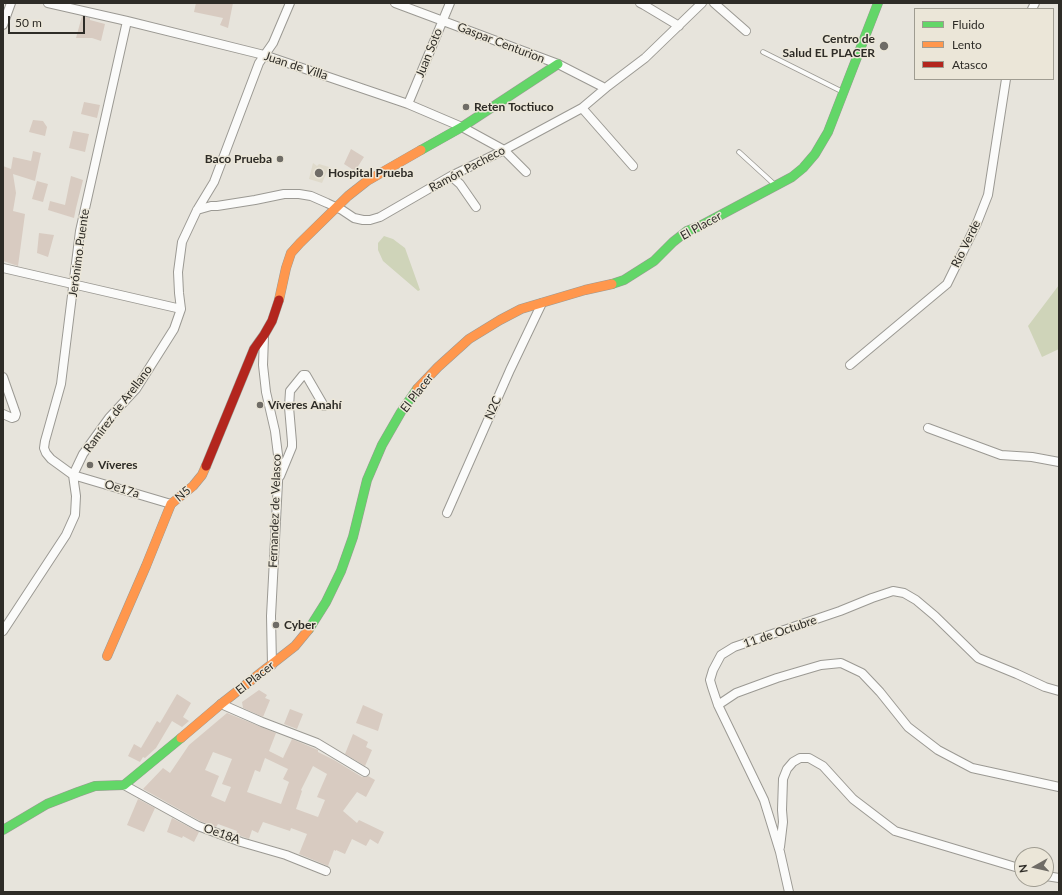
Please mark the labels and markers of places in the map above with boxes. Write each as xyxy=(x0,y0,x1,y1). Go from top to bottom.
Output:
place label: Centro de Salud EL PLACER xyxy=(783,32,875,60)
marker: Centro de Salud EL PLACER xyxy=(878,40,890,52)
place label: Reten Toctiuco xyxy=(474,100,554,114)
marker: Reten Toctiuco xyxy=(461,102,471,112)
place label: Baco Prueba xyxy=(205,152,272,166)
marker: Baco Prueba xyxy=(275,154,285,164)
place label: Hospital Prueba xyxy=(328,166,413,180)
marker: Hospital Prueba xyxy=(313,167,325,179)
place label: Víveres Anahí xyxy=(268,398,342,412)
marker: Víveres Anahí xyxy=(255,400,265,410)
place label: Víveres xyxy=(98,458,138,472)
marker: Víveres xyxy=(85,460,95,470)
place label: Cyber xyxy=(284,618,316,632)
marker: Cyber xyxy=(271,620,281,630)

